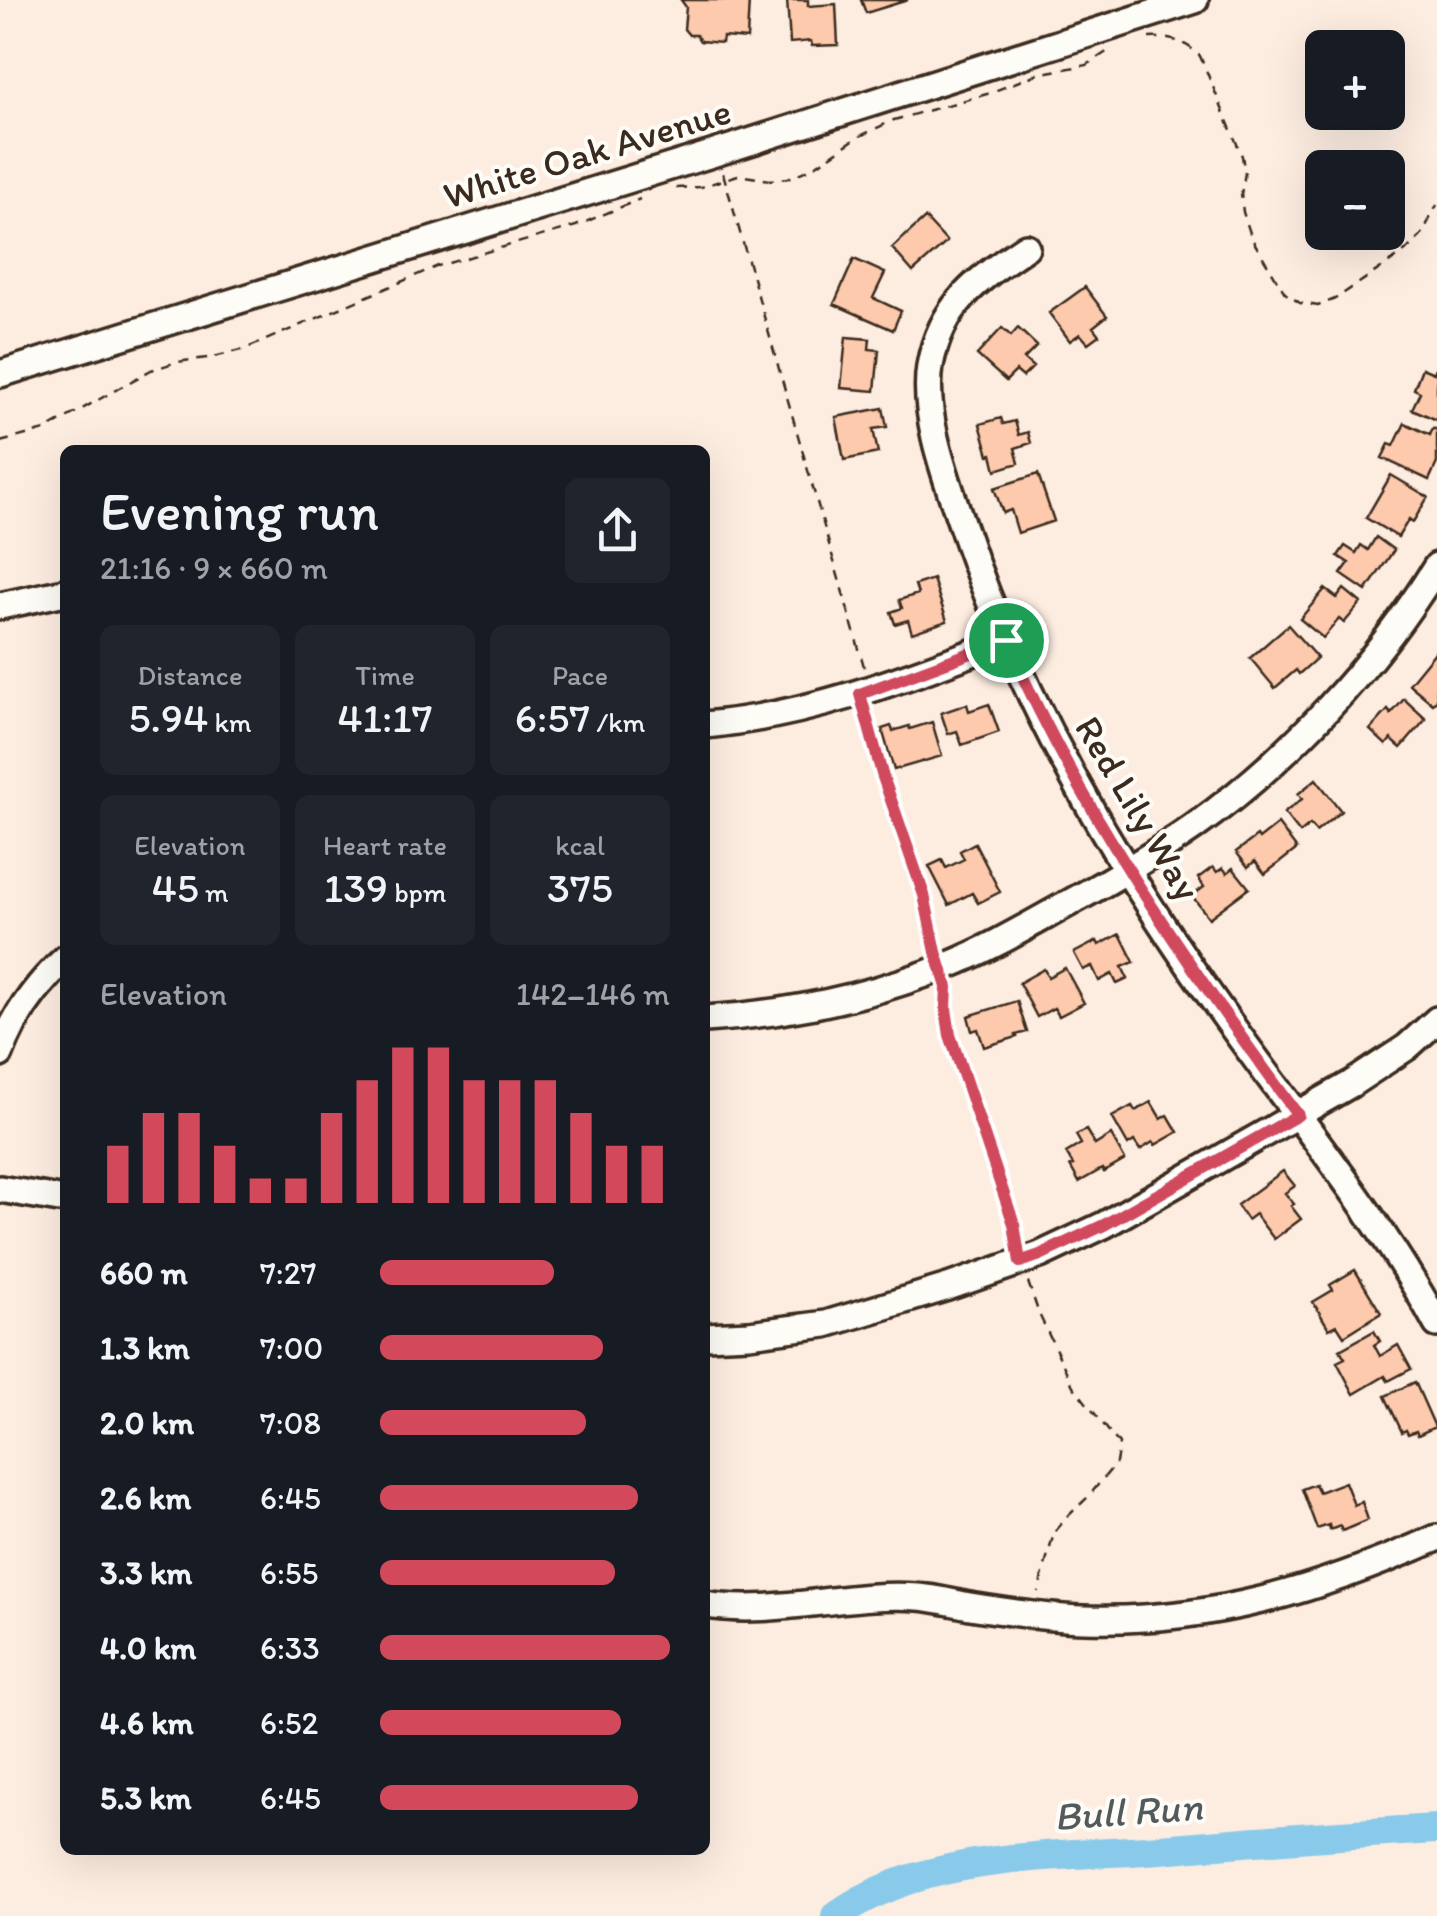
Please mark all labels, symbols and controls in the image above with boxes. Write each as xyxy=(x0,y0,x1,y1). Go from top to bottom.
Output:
map controls xyxy=(1305,30,1405,250)
button: + xyxy=(1305,30,1405,130)
street label: White Oak Avenue xyxy=(438,87,736,219)
button: − xyxy=(1305,150,1405,250)
text: Evening run xyxy=(100,478,379,544)
button: share xyxy=(565,478,670,583)
text: 21:16 · 9 × 660 m xyxy=(100,549,328,587)
pin xyxy=(964,598,1049,683)
icon: arrive xyxy=(979,613,1034,668)
text: Distance xyxy=(138,658,242,692)
text: Time xyxy=(355,658,415,692)
text: Pace xyxy=(552,658,608,692)
text: 5.94 xyxy=(129,692,208,743)
text: 41:17 xyxy=(337,692,433,743)
text: 6:57 xyxy=(515,692,590,743)
text: km xyxy=(208,705,251,739)
text: /km xyxy=(590,705,645,739)
street label: Red Lily Way xyxy=(1065,708,1211,909)
text: Elevation xyxy=(134,828,246,862)
text: Heart rate xyxy=(323,828,447,862)
text: kcal xyxy=(555,828,605,862)
text: 45 xyxy=(151,862,199,913)
text: 139 xyxy=(324,862,388,913)
text: 375 xyxy=(547,862,613,913)
text: m xyxy=(199,875,229,909)
text: bpm xyxy=(388,875,446,909)
text: Elevation xyxy=(100,975,227,1013)
text: 142–146 m xyxy=(516,975,670,1013)
text: 660 m xyxy=(100,1254,188,1292)
text: 7:27 xyxy=(260,1254,316,1292)
text: 1.3 km xyxy=(100,1329,190,1367)
text: 7:00 xyxy=(260,1329,323,1367)
text: 2.0 km xyxy=(100,1404,194,1442)
text: 7:08 xyxy=(260,1404,321,1442)
text: 2.6 km xyxy=(100,1479,191,1517)
text: 6:45 xyxy=(260,1479,321,1517)
text: 3.3 km xyxy=(100,1554,192,1592)
text: 6:55 xyxy=(260,1554,318,1592)
text: 4.0 km xyxy=(100,1629,196,1667)
text: 6:33 xyxy=(260,1629,320,1667)
text: 4.6 km xyxy=(100,1704,194,1742)
text: 6:52 xyxy=(260,1704,318,1742)
text: 5.3 km xyxy=(100,1779,192,1817)
text: 6:45 xyxy=(260,1779,321,1817)
water label: Bull Run xyxy=(1052,1782,1204,1840)

